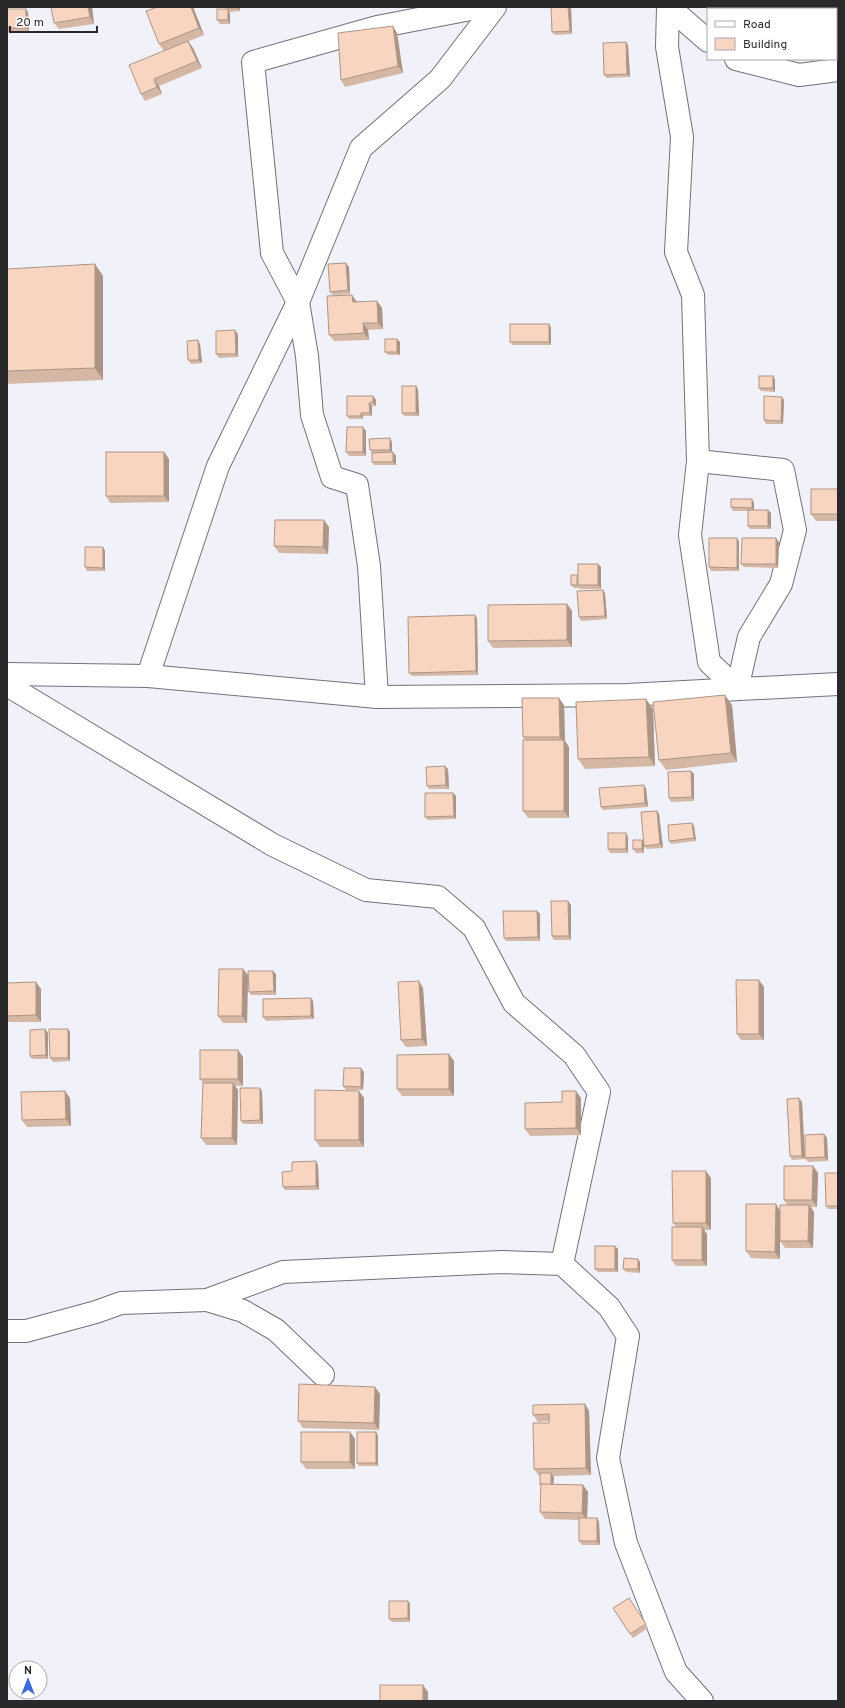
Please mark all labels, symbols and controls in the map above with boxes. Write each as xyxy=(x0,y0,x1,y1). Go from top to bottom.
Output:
scale bar xyxy=(10,8,97,34)
legend xyxy=(707,8,837,60)
text: 20 m xyxy=(16,15,44,31)
text: Road xyxy=(743,17,771,33)
text: Building xyxy=(743,37,787,53)
north arrow xyxy=(8,1660,48,1700)
text: N xyxy=(24,1664,32,1678)

